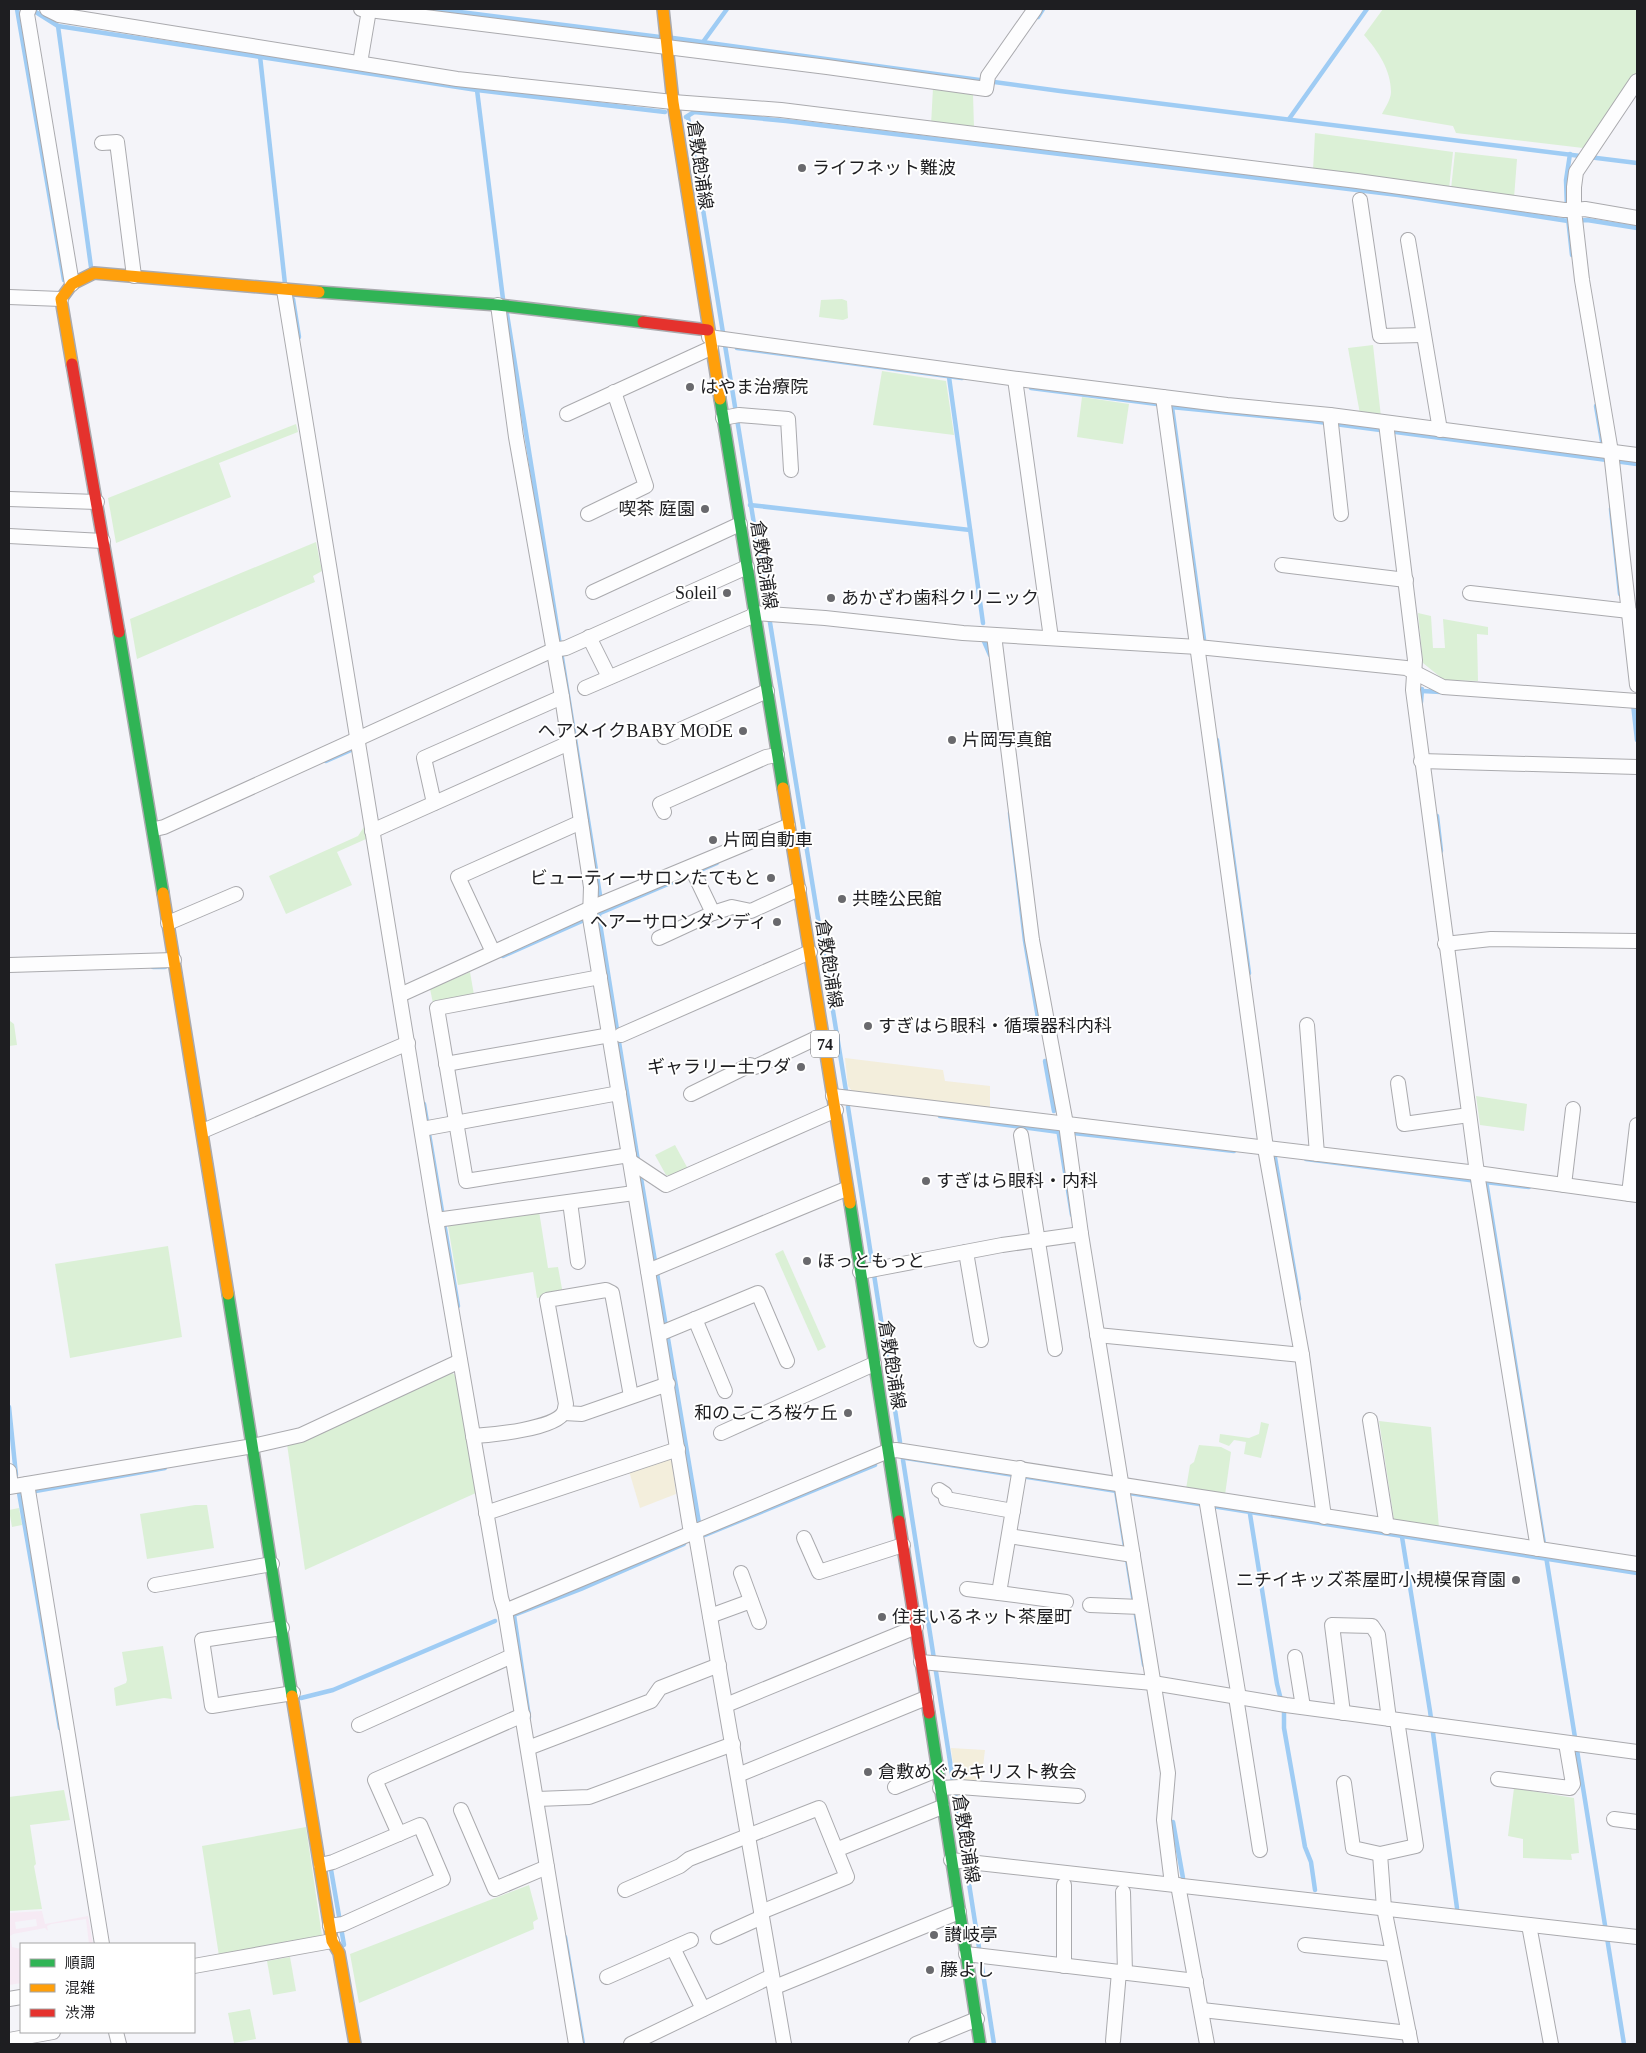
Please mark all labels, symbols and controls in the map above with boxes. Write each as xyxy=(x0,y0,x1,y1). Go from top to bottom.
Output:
street label: 倉敷飽浦線 xyxy=(684,119,716,211)
place label: ライフネット難波 xyxy=(812,158,956,178)
marker: ライフネット難波 xyxy=(796,162,808,174)
place label: はやま治療院 xyxy=(700,377,808,397)
marker: はやま治療院 xyxy=(684,381,696,393)
place label: 喫茶 庭園 xyxy=(619,499,695,519)
marker: 喫茶 庭園 xyxy=(699,503,711,515)
street label: 倉敷飽浦線 xyxy=(747,519,781,611)
place label: Soleil xyxy=(675,583,717,603)
marker: Soleil xyxy=(721,587,733,599)
place label: あかざわ歯科クリニック xyxy=(841,588,1039,608)
marker: あかざわ歯科クリニック xyxy=(825,592,837,604)
place label: ヘアメイクBABY MODE xyxy=(537,721,733,741)
marker: ヘアメイクBABY MODE xyxy=(737,725,749,737)
place label: 片岡写真館 xyxy=(962,730,1052,750)
marker: 片岡写真館 xyxy=(946,734,958,746)
place label: 片岡自動車 xyxy=(723,830,813,850)
marker: 片岡自動車 xyxy=(707,834,719,846)
place label: ビューティーサロンたてもと xyxy=(530,868,761,888)
marker: ビューティーサロンたてもと xyxy=(765,872,777,884)
place label: 共睦公民館 xyxy=(852,889,942,909)
marker: 共睦公民館 xyxy=(836,893,848,905)
place label: ヘアーサロンダンディ xyxy=(590,912,767,932)
marker: ヘアーサロンダンディ xyxy=(771,916,783,928)
street label: 倉敷飽浦線 xyxy=(812,918,846,1010)
place label: すぎはら眼科・循環器科内科 xyxy=(878,1016,1112,1036)
marker: すぎはら眼科・循環器科内科 xyxy=(862,1020,874,1032)
road number: 74 xyxy=(811,1030,839,1058)
place label: ギャラリー土ワダ xyxy=(647,1057,791,1077)
marker: ギャラリー土ワダ xyxy=(795,1061,807,1073)
place label: すぎはら眼科・内科 xyxy=(936,1171,1098,1191)
marker: すぎはら眼科・内科 xyxy=(920,1175,932,1187)
place label: ほっともっと xyxy=(817,1251,925,1271)
marker: ほっともっと xyxy=(801,1255,813,1267)
street label: 倉敷飽浦線 xyxy=(875,1319,909,1411)
place label: 和のこころ桜ケ丘 xyxy=(694,1403,838,1423)
marker: 和のこころ桜ケ丘 xyxy=(842,1407,854,1419)
place label: ニチイキッズ茶屋町小規模保育園 xyxy=(1236,1570,1506,1590)
marker: ニチイキッズ茶屋町小規模保育園 xyxy=(1510,1574,1522,1586)
place label: 住まいるネット茶屋町 xyxy=(892,1607,1072,1627)
marker: 住まいるネット茶屋町 xyxy=(876,1611,888,1623)
place label: 倉敷めぐみキリスト教会 xyxy=(878,1762,1077,1782)
marker: 倉敷めぐみキリスト教会 xyxy=(862,1766,874,1778)
street label: 倉敷飽浦線 xyxy=(949,1793,983,1885)
place label: 讃岐亭 xyxy=(944,1925,998,1945)
marker: 讃岐亭 xyxy=(928,1929,940,1941)
legend xyxy=(20,1943,195,2033)
text: 順調 xyxy=(65,1955,95,1971)
place label: 藤よし xyxy=(940,1960,994,1980)
marker: 藤よし xyxy=(924,1964,936,1976)
text: 混雑 xyxy=(65,1980,95,1996)
text: 渋滞 xyxy=(65,2005,95,2021)

